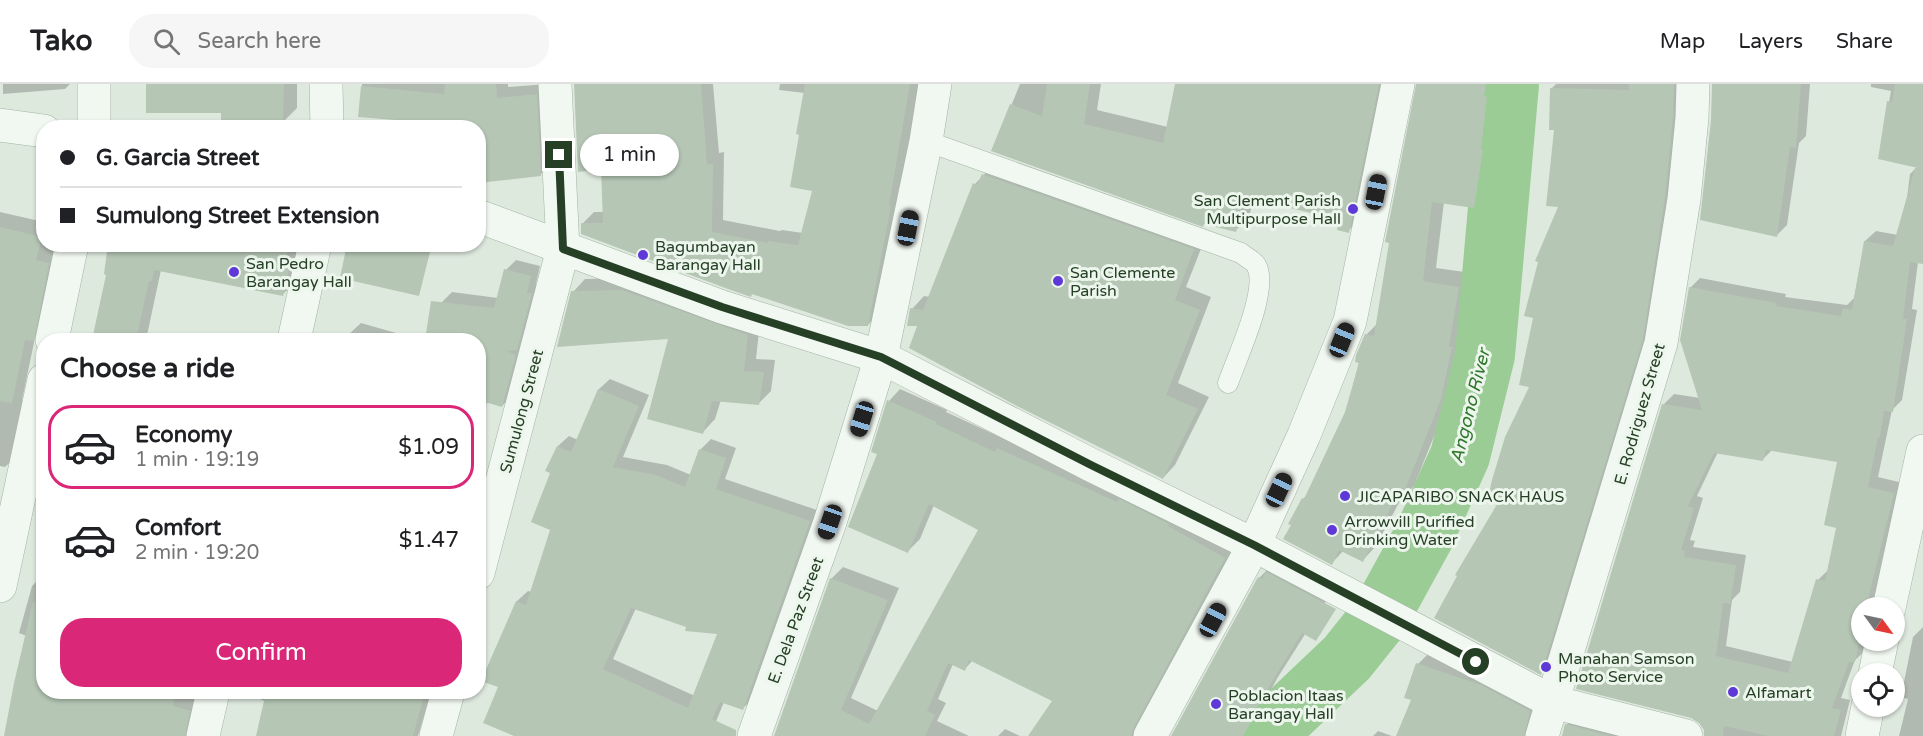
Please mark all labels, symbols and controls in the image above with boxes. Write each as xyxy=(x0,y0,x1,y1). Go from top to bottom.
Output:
search box xyxy=(129,14,549,68)
text: Tako xyxy=(30,24,93,58)
icon: search xyxy=(150,25,183,58)
text: Search here xyxy=(198,28,321,54)
text: Map xyxy=(1660,29,1705,54)
text: Layers xyxy=(1738,29,1803,54)
text: Share xyxy=(1836,29,1893,54)
callout: 1 min xyxy=(580,134,679,176)
route end xyxy=(545,141,572,168)
text: 1 min xyxy=(603,143,656,167)
text: G. Garcia Street xyxy=(96,145,259,171)
car xyxy=(1364,173,1388,211)
place label: San Clement Parish Multipurpose Hall xyxy=(1194,191,1341,229)
marker: San Clement Parish Multipurpose Hall xyxy=(1346,202,1360,216)
text: Sumulong Street Extension xyxy=(96,203,380,229)
car xyxy=(896,209,920,247)
place label: Bagumbayan Barangay Hall xyxy=(655,237,761,275)
marker: Bagumbayan Barangay Hall xyxy=(636,248,650,262)
place label: San Pedro Barangay Hall xyxy=(246,254,352,292)
place label: San Clemente Parish xyxy=(1070,263,1175,301)
marker: San Pedro Barangay Hall xyxy=(227,265,241,279)
marker: San Clemente Parish xyxy=(1051,274,1065,288)
car xyxy=(1327,320,1357,360)
street label: E. Rodriguez Street xyxy=(1610,341,1670,487)
water label: Angono River xyxy=(1445,345,1495,465)
street label: Sumulong Street xyxy=(496,347,548,475)
text: Choose a ride xyxy=(60,352,235,385)
car xyxy=(848,399,876,439)
icon: car xyxy=(63,420,117,474)
text: Economy xyxy=(135,422,232,448)
text: $1.09 xyxy=(398,434,459,460)
text: 1 min · 19:19 xyxy=(135,448,259,472)
car xyxy=(1263,470,1295,510)
place label: JICAPARIBO SNACK HAUS xyxy=(1357,487,1565,507)
marker: JICAPARIBO SNACK HAUS xyxy=(1338,489,1352,503)
car xyxy=(816,502,844,542)
place label: Arrowvill Purified Drinking Water xyxy=(1344,512,1475,550)
icon: car xyxy=(63,513,117,567)
text: Comfort xyxy=(135,515,221,541)
marker: Arrowvill Purified Drinking Water xyxy=(1325,523,1339,537)
text: $1.47 xyxy=(399,527,459,553)
text: 2 min · 19:20 xyxy=(135,541,259,565)
street label: E. Dela Paz Street xyxy=(764,554,828,687)
north arrow xyxy=(1851,597,1905,651)
map controls xyxy=(1851,597,1905,717)
car xyxy=(1197,600,1229,640)
button: Confirm xyxy=(60,618,462,687)
route start xyxy=(1462,648,1489,675)
place label: Manahan Samson Photo Service xyxy=(1558,649,1695,687)
marker: Manahan Samson Photo Service xyxy=(1539,660,1553,674)
button: locate xyxy=(1851,663,1905,717)
place label: Alfamart xyxy=(1745,683,1812,703)
marker: Alfamart xyxy=(1726,685,1740,699)
place label: Poblacion Itaas Barangay Hall xyxy=(1228,686,1344,724)
marker: Poblacion Itaas Barangay Hall xyxy=(1209,697,1223,711)

